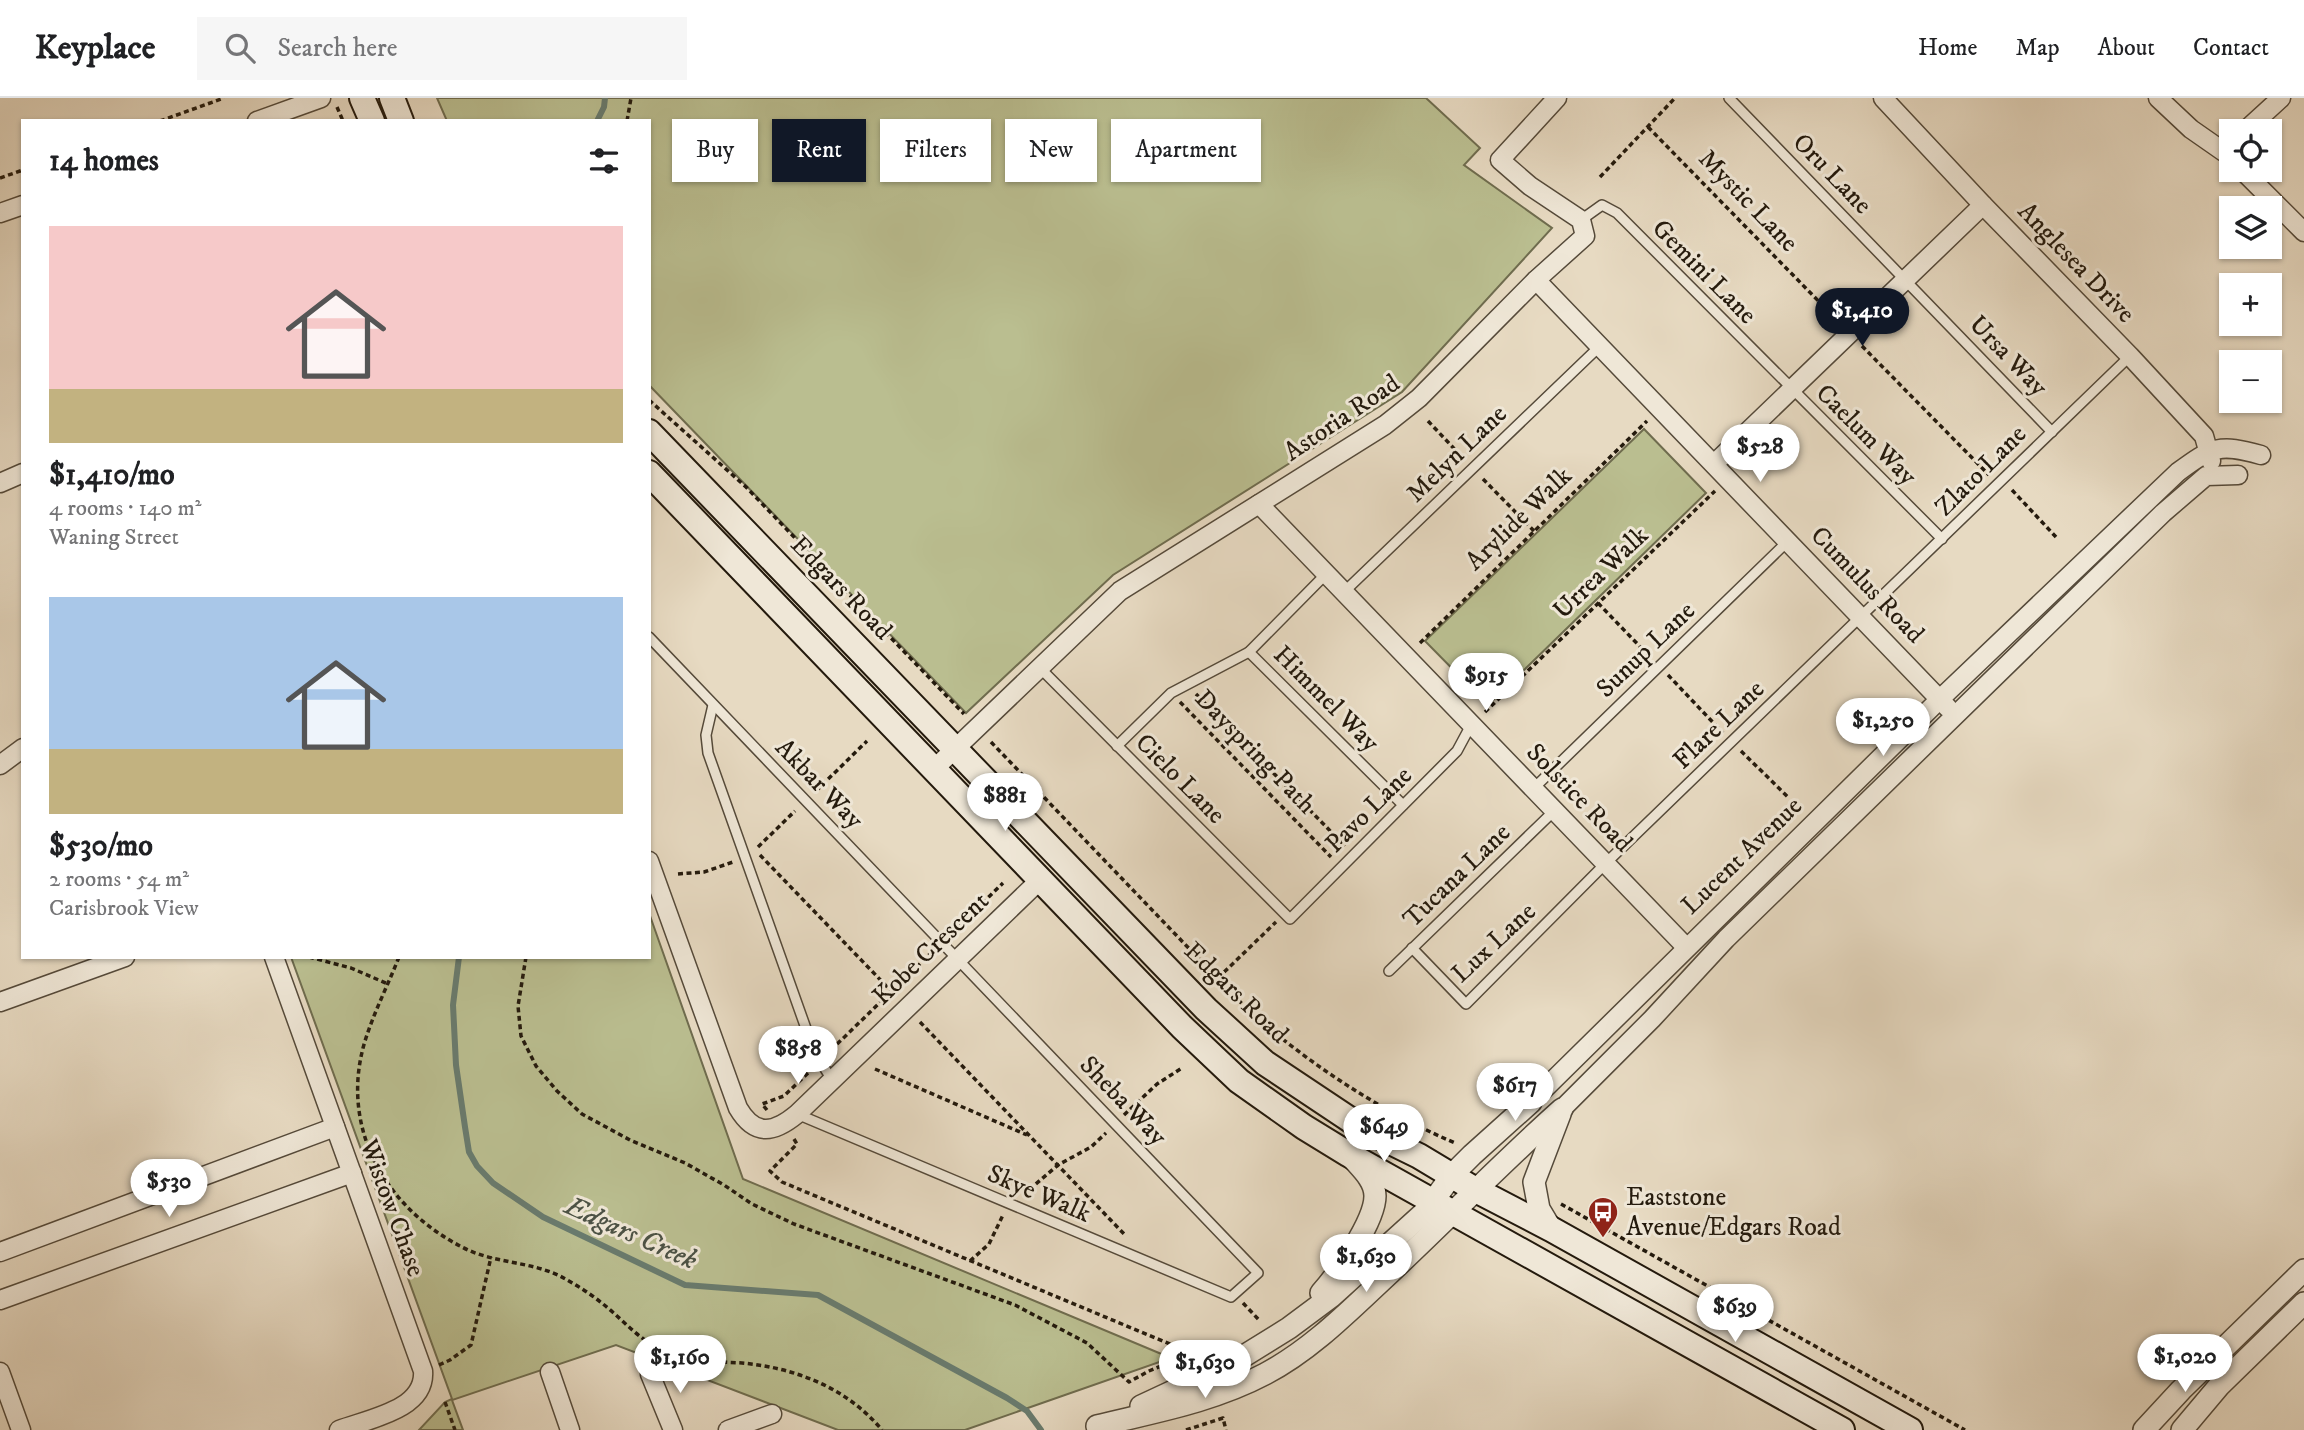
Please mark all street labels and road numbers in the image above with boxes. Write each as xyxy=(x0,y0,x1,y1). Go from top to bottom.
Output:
street label: Oru Lane xyxy=(1785,126,1879,222)
street label: Mystic Lane xyxy=(1691,143,1805,259)
street label: Anglesea Drive xyxy=(2010,196,2142,330)
street label: Gemini Lane xyxy=(1645,213,1763,331)
street label: Ursa Way xyxy=(1961,309,2055,404)
street label: Astoria Road xyxy=(1278,367,1406,469)
street label: Caelum Way xyxy=(1808,377,1924,493)
street label: Melyn Lane xyxy=(1400,398,1514,510)
street label: Zlato Lane xyxy=(1928,418,2034,524)
street label: Arylide Walk xyxy=(1459,460,1579,578)
street label: Urrea Walk xyxy=(1546,519,1656,627)
street label: Cumulus Road xyxy=(1803,520,1931,650)
street label: Edgars Road xyxy=(783,529,899,647)
street label: Sunup Lane xyxy=(1590,595,1702,705)
street label: Himmel Way xyxy=(1266,639,1387,760)
street label: Flare Lane xyxy=(1666,673,1772,777)
street label: Dayspring Path xyxy=(1187,683,1323,821)
street label: Cielo Lane xyxy=(1128,727,1232,831)
street label: Akbar Way xyxy=(768,732,871,837)
street label: Solstice Road xyxy=(1519,737,1639,860)
street label: Pavo Lane xyxy=(1319,760,1419,860)
street label: Lucent Avenue xyxy=(1675,790,1809,922)
street label: Tucana Lane xyxy=(1396,817,1518,935)
street label: Kobe Crescent xyxy=(866,885,996,1013)
street label: Lux Lane xyxy=(1445,896,1543,990)
street label: Edgars Road xyxy=(1177,935,1295,1051)
street label: Sheba Way xyxy=(1072,1049,1174,1153)
street label: Wistow Chase xyxy=(352,1134,432,1281)
street label: Skye Walk xyxy=(982,1157,1096,1231)

